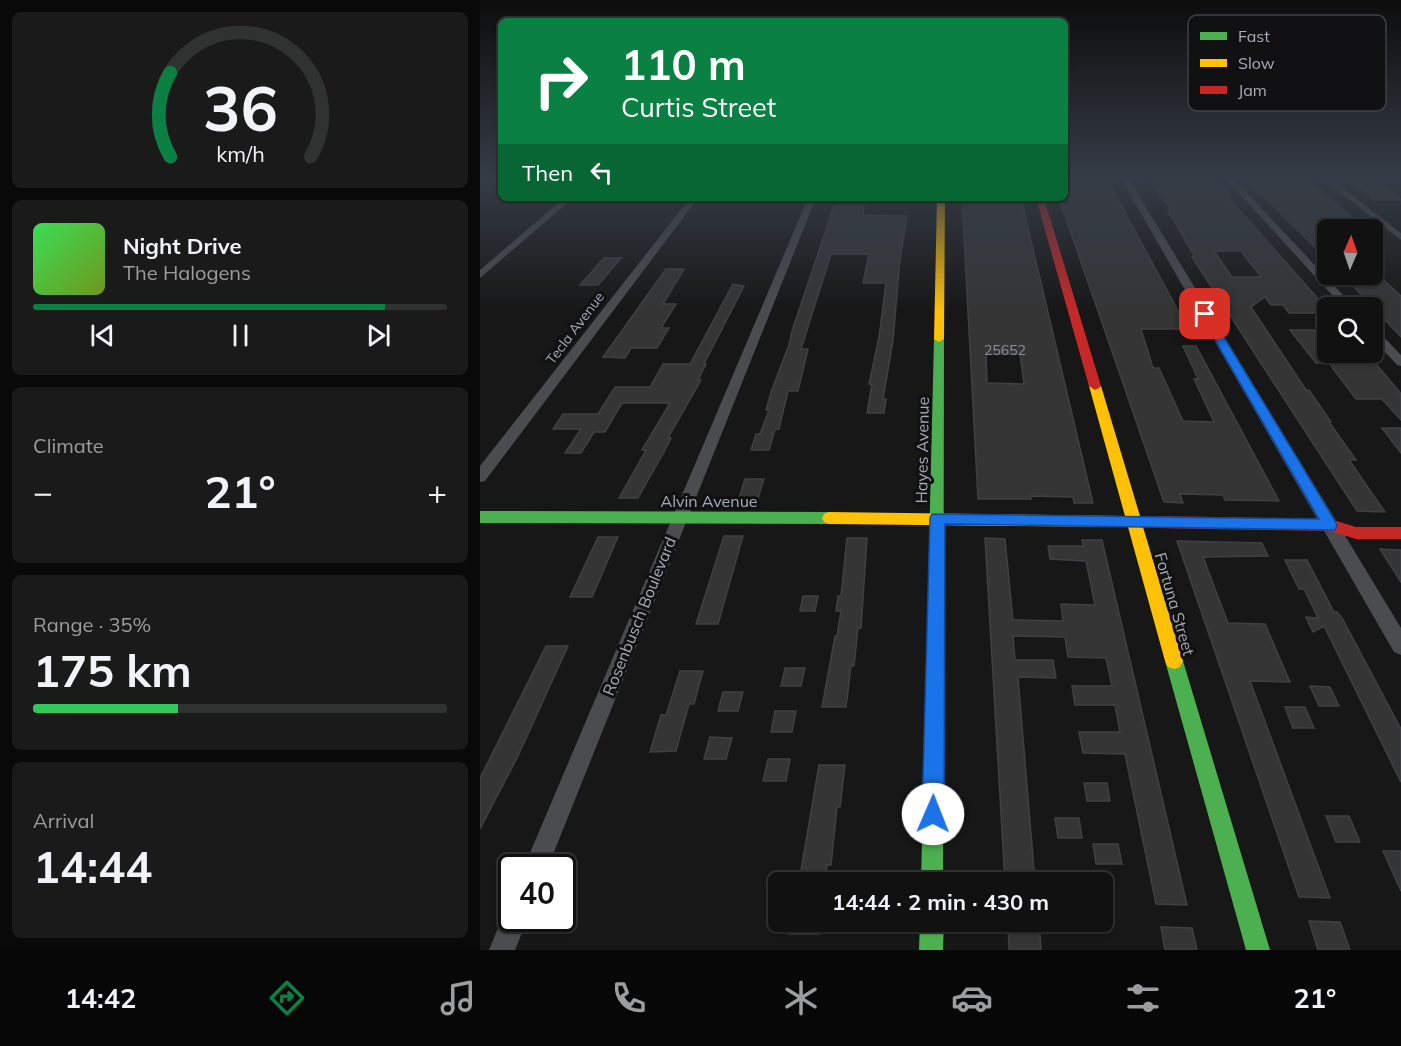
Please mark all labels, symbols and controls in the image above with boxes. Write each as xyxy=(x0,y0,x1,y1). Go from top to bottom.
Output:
legend xyxy=(1188,15,1386,111)
text: Fast xyxy=(1238,26,1270,46)
text: 110 m xyxy=(621,38,746,91)
icon: right xyxy=(522,42,600,120)
text: Slow xyxy=(1238,53,1275,73)
text: 36 xyxy=(203,68,277,147)
text: Jam xyxy=(1238,80,1267,100)
text: Curtis Street xyxy=(621,90,776,124)
text: km/h xyxy=(216,140,264,167)
icon: left xyxy=(585,156,618,189)
text: Then xyxy=(522,159,573,187)
north arrow xyxy=(1317,219,1383,285)
map controls xyxy=(1317,219,1383,363)
text: Night Drive xyxy=(123,232,242,260)
text: The Halogens xyxy=(123,260,251,285)
street label: Tecla Avenue xyxy=(542,288,608,368)
pin xyxy=(1179,288,1230,339)
icon: arrive xyxy=(1188,297,1221,330)
button: search xyxy=(1317,297,1383,363)
icon: previous xyxy=(86,319,119,352)
icon: pause xyxy=(224,319,257,352)
icon: next xyxy=(362,319,395,352)
house number: 25652 xyxy=(984,341,1026,359)
street label: Hayes Avenue xyxy=(911,396,933,504)
text: Climate xyxy=(33,433,104,458)
text: 21° xyxy=(204,463,276,519)
text: − xyxy=(33,471,53,512)
text: + xyxy=(427,471,447,512)
street label: Alvin Avenue xyxy=(660,491,758,511)
street label: Rosenbusch Boulevard xyxy=(598,534,680,698)
street label: Fortuna Street xyxy=(1151,550,1199,658)
text: Range · 35% xyxy=(33,612,151,637)
text: 175 km xyxy=(33,642,192,698)
position arrow xyxy=(901,782,965,846)
text: Arrival xyxy=(33,808,94,833)
text: 14:44 xyxy=(33,838,152,894)
speed limit sign: 40 xyxy=(498,854,576,932)
text: 14:44 · 2 min · 430 m xyxy=(832,888,1049,916)
icon: directions xyxy=(266,977,308,1019)
icon: music xyxy=(437,977,479,1019)
icon: phone xyxy=(608,977,650,1019)
icon: climate xyxy=(780,977,822,1019)
icon: car xyxy=(951,977,993,1019)
icon: filters xyxy=(1122,977,1164,1019)
text: 14:42 xyxy=(65,981,136,1015)
text: 21° xyxy=(1294,981,1336,1015)

